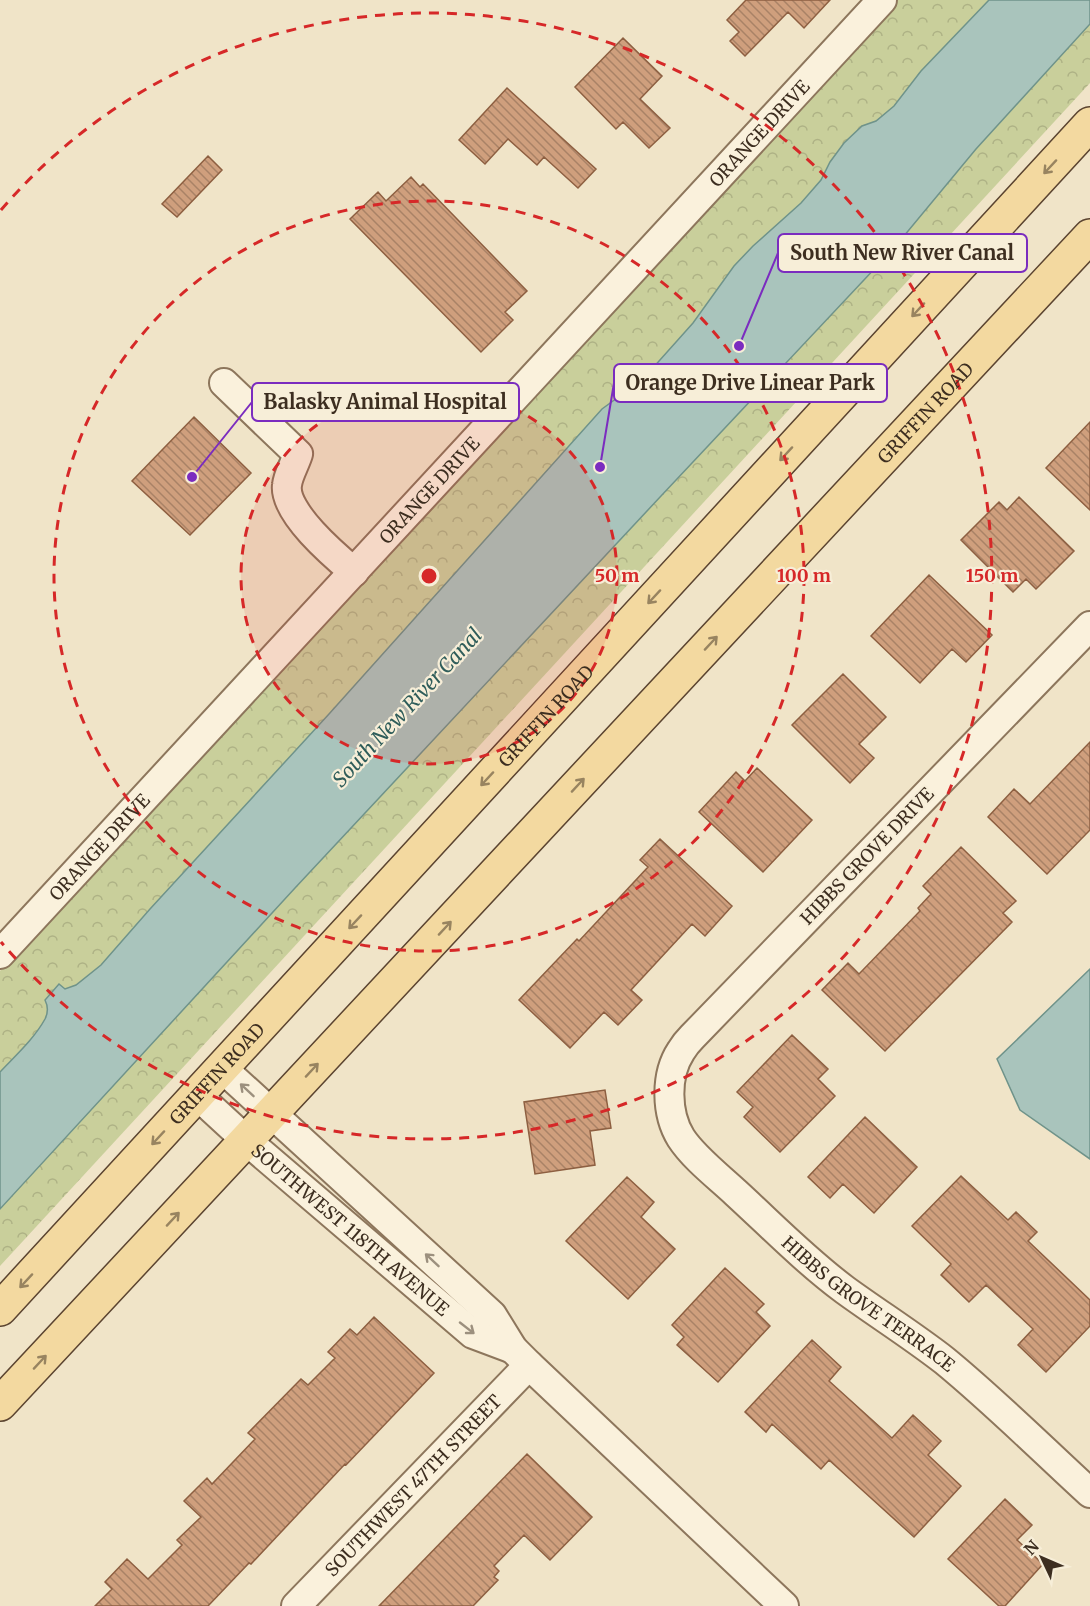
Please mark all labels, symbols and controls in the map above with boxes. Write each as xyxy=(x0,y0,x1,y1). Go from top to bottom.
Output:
street label: ORANGE DRIVE xyxy=(704,74,814,191)
one-way arrow xyxy=(1043,159,1058,174)
callout: South New River Canal xyxy=(778,234,1027,272)
text: South New River Canal xyxy=(790,240,1015,265)
one-way arrow xyxy=(912,302,926,317)
street label: GRIFFIN ROAD xyxy=(872,357,978,468)
callout: Orange Drive Linear Park xyxy=(614,364,887,402)
text: Orange Drive Linear Park xyxy=(625,370,875,395)
callout: Balasky Animal Hospital xyxy=(252,383,519,421)
text: Balasky Animal Hospital xyxy=(263,389,507,414)
street label: ORANGE DRIVE xyxy=(374,431,485,548)
one-way arrow xyxy=(779,446,794,461)
text: 50 m xyxy=(595,564,639,587)
text: 100 m xyxy=(777,564,831,587)
text: 150 m xyxy=(966,564,1018,587)
centre of rings xyxy=(419,566,439,586)
one-way arrow xyxy=(647,590,662,605)
water label: South New River Canal xyxy=(327,622,487,792)
one-way arrow xyxy=(704,635,718,650)
street label: GRIFFIN ROAD xyxy=(493,660,598,771)
one-way arrow xyxy=(481,771,495,786)
one-way arrow xyxy=(571,778,585,793)
street label: HIBBS GROVE DRIVE xyxy=(795,782,939,930)
street label: ORANGE DRIVE xyxy=(44,788,155,905)
one-way arrow xyxy=(348,915,363,930)
one-way arrow xyxy=(438,921,452,936)
street label: GRIFFIN ROAD xyxy=(164,1018,269,1129)
one-way arrow xyxy=(305,1063,319,1078)
one-way arrow xyxy=(240,1083,255,1097)
one-way arrow xyxy=(151,1130,165,1145)
street label: SOUTHWEST 118TH AVENUE xyxy=(247,1138,455,1321)
one-way arrow xyxy=(166,1212,180,1227)
street label: HIBBS GROVE TERRACE xyxy=(777,1231,960,1377)
one-way arrow xyxy=(424,1253,439,1267)
one-way arrow xyxy=(19,1273,33,1288)
one-way arrow xyxy=(459,1322,475,1335)
one-way arrow xyxy=(33,1354,47,1369)
street label: SOUTHWEST 47TH STREET xyxy=(320,1389,506,1581)
north arrow xyxy=(1012,1528,1072,1588)
text: N xyxy=(1020,1536,1043,1559)

